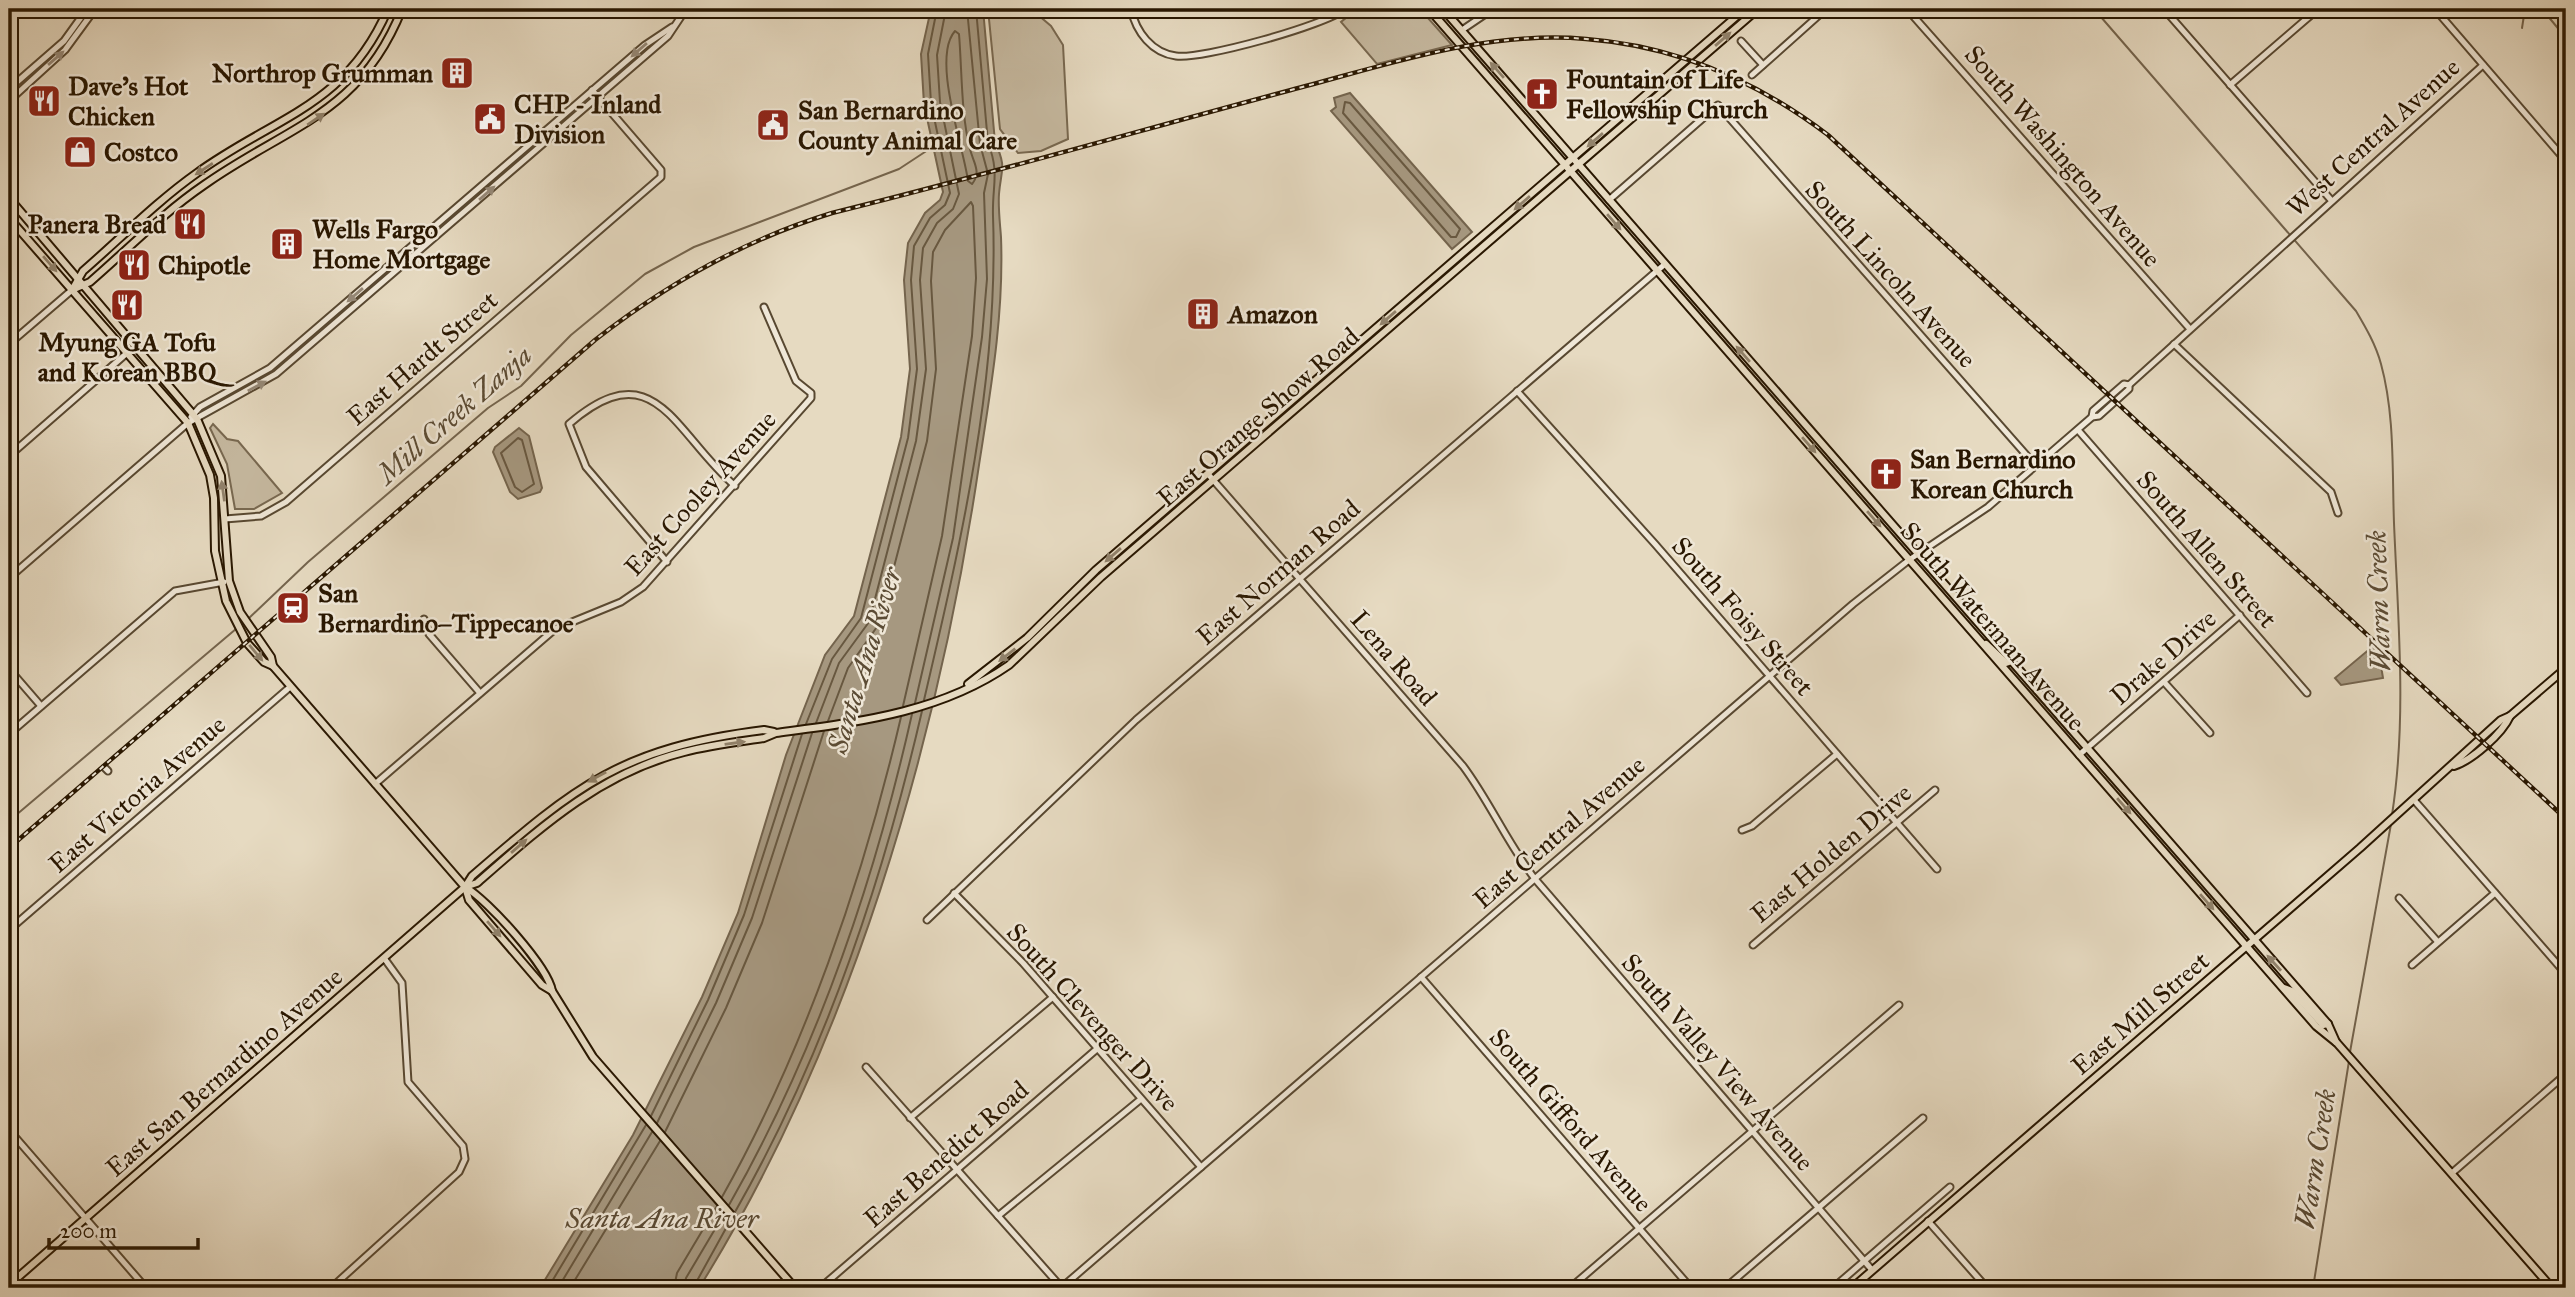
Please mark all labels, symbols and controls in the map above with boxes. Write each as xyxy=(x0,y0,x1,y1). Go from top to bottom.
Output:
one-way arrow xyxy=(1714,31,1732,47)
street label: South Washington Avenue xyxy=(1958,39,2168,274)
one-way arrow xyxy=(630,42,648,58)
one-way arrow xyxy=(47,50,65,66)
street label: West Central Avenue xyxy=(2280,51,2466,223)
building icon: Northrop Grumman xyxy=(438,54,476,92)
place label: Northrop Grumman xyxy=(212,57,433,89)
one-way arrow xyxy=(1490,62,1505,79)
place label: Fountain of Life Fellowship Church xyxy=(1566,63,1769,125)
place label: Dave's Hot Chicken xyxy=(68,70,189,132)
church icon: Fountain of Life Fellowship Church xyxy=(1523,75,1561,113)
restaurant icon: Dave's Hot Chicken xyxy=(25,82,63,120)
place label: CHP - Inland Division xyxy=(514,88,662,150)
place label: San Bernardino County Animal Care xyxy=(798,94,1017,156)
public building icon: CHP - Inland Division xyxy=(471,100,509,138)
public building icon: San Bernardino County Animal Care xyxy=(754,106,792,144)
one-way arrow xyxy=(306,113,325,126)
one-way arrow xyxy=(1586,132,1604,148)
shop icon: Costco xyxy=(61,133,99,171)
place label: Costco xyxy=(104,136,178,168)
one-way arrow xyxy=(194,162,213,175)
street label: South Lincoln Avenue xyxy=(1799,174,1984,374)
one-way arrow xyxy=(478,185,496,201)
one-way arrow xyxy=(1513,195,1531,211)
restaurant icon: Panera Bread xyxy=(171,205,209,243)
place label: Panera Bread xyxy=(28,208,167,240)
place label: Wells Fargo Home Mortgage xyxy=(312,213,490,276)
one-way arrow xyxy=(1606,213,1621,230)
building icon: Wells Fargo Home Mortgage xyxy=(268,225,306,263)
restaurant icon: Chipotle xyxy=(115,246,153,284)
place label: Chipotle xyxy=(158,249,251,281)
one-way arrow xyxy=(42,255,57,272)
street label: East Hardt Street xyxy=(340,284,504,432)
restaurant icon: Myung GA Tofu and Korean BBQ xyxy=(108,286,146,324)
one-way arrow xyxy=(346,287,364,303)
building icon: Amazon xyxy=(1184,295,1222,333)
place label: Amazon xyxy=(1226,298,1318,330)
one-way arrow xyxy=(1380,310,1397,325)
street label: East Orange Show Road xyxy=(1150,320,1366,514)
place label: Myung GA Tofu and Korean BBQ xyxy=(38,326,235,388)
water label: Mill Creek Zanja xyxy=(368,338,539,493)
one-way arrow xyxy=(1735,345,1751,363)
one-way arrow xyxy=(247,381,267,392)
street label: East Cooley Avenue xyxy=(617,404,783,582)
one-way arrow xyxy=(1801,436,1816,453)
place label: San Bernardino Korean Church xyxy=(1910,443,2076,505)
church icon: San Bernardino Korean Church xyxy=(1867,455,1905,493)
street label: South Allen Street xyxy=(2130,464,2284,634)
one-way arrow xyxy=(217,480,228,502)
street label: East Norman Road xyxy=(1190,492,1366,652)
one-way arrow xyxy=(1865,510,1881,527)
street label: South Waterman Avenue xyxy=(1894,515,2092,737)
water label: Warm Creek xyxy=(2359,529,2398,672)
street label: South Foisy Street xyxy=(1665,530,1821,702)
one-way arrow xyxy=(1104,547,1122,563)
water label: Santa Ana River xyxy=(819,562,910,758)
place label: San Bernardino–Tippecanoe xyxy=(318,577,574,639)
station icon: San Bernardino–Tippecanoe xyxy=(274,589,312,627)
street label: Drake Drive xyxy=(2104,602,2223,712)
street label: Lena Road xyxy=(1344,604,1444,712)
one-way arrow xyxy=(248,644,263,661)
one-way arrow xyxy=(998,647,1016,661)
street label: East Victoria Avenue xyxy=(42,708,232,880)
one-way arrow xyxy=(724,737,746,748)
street label: East Central Avenue xyxy=(1467,749,1652,915)
one-way arrow xyxy=(587,771,607,783)
street label: East Holden Drive xyxy=(1744,776,1918,929)
one-way arrow xyxy=(2116,797,2131,814)
one-way arrow xyxy=(510,838,528,854)
one-way arrow xyxy=(2199,893,2214,910)
street label: South Clevenger Drive xyxy=(1000,916,1186,1118)
one-way arrow xyxy=(486,920,501,937)
street label: East Mill Street xyxy=(2065,944,2215,1082)
street label: South Valley View Avenue xyxy=(1615,947,1821,1177)
one-way arrow xyxy=(2266,954,2282,972)
street label: East San Bernardino Avenue xyxy=(99,960,349,1184)
street label: South Gifford Avenue xyxy=(1483,1022,1659,1218)
street label: East Benedict Road xyxy=(857,1074,1035,1234)
water label: Warm Creek xyxy=(2287,1086,2344,1232)
water label: Santa Ana River xyxy=(565,1201,760,1236)
scale bar xyxy=(49,1206,198,1250)
text: 200 m xyxy=(60,1218,117,1244)

